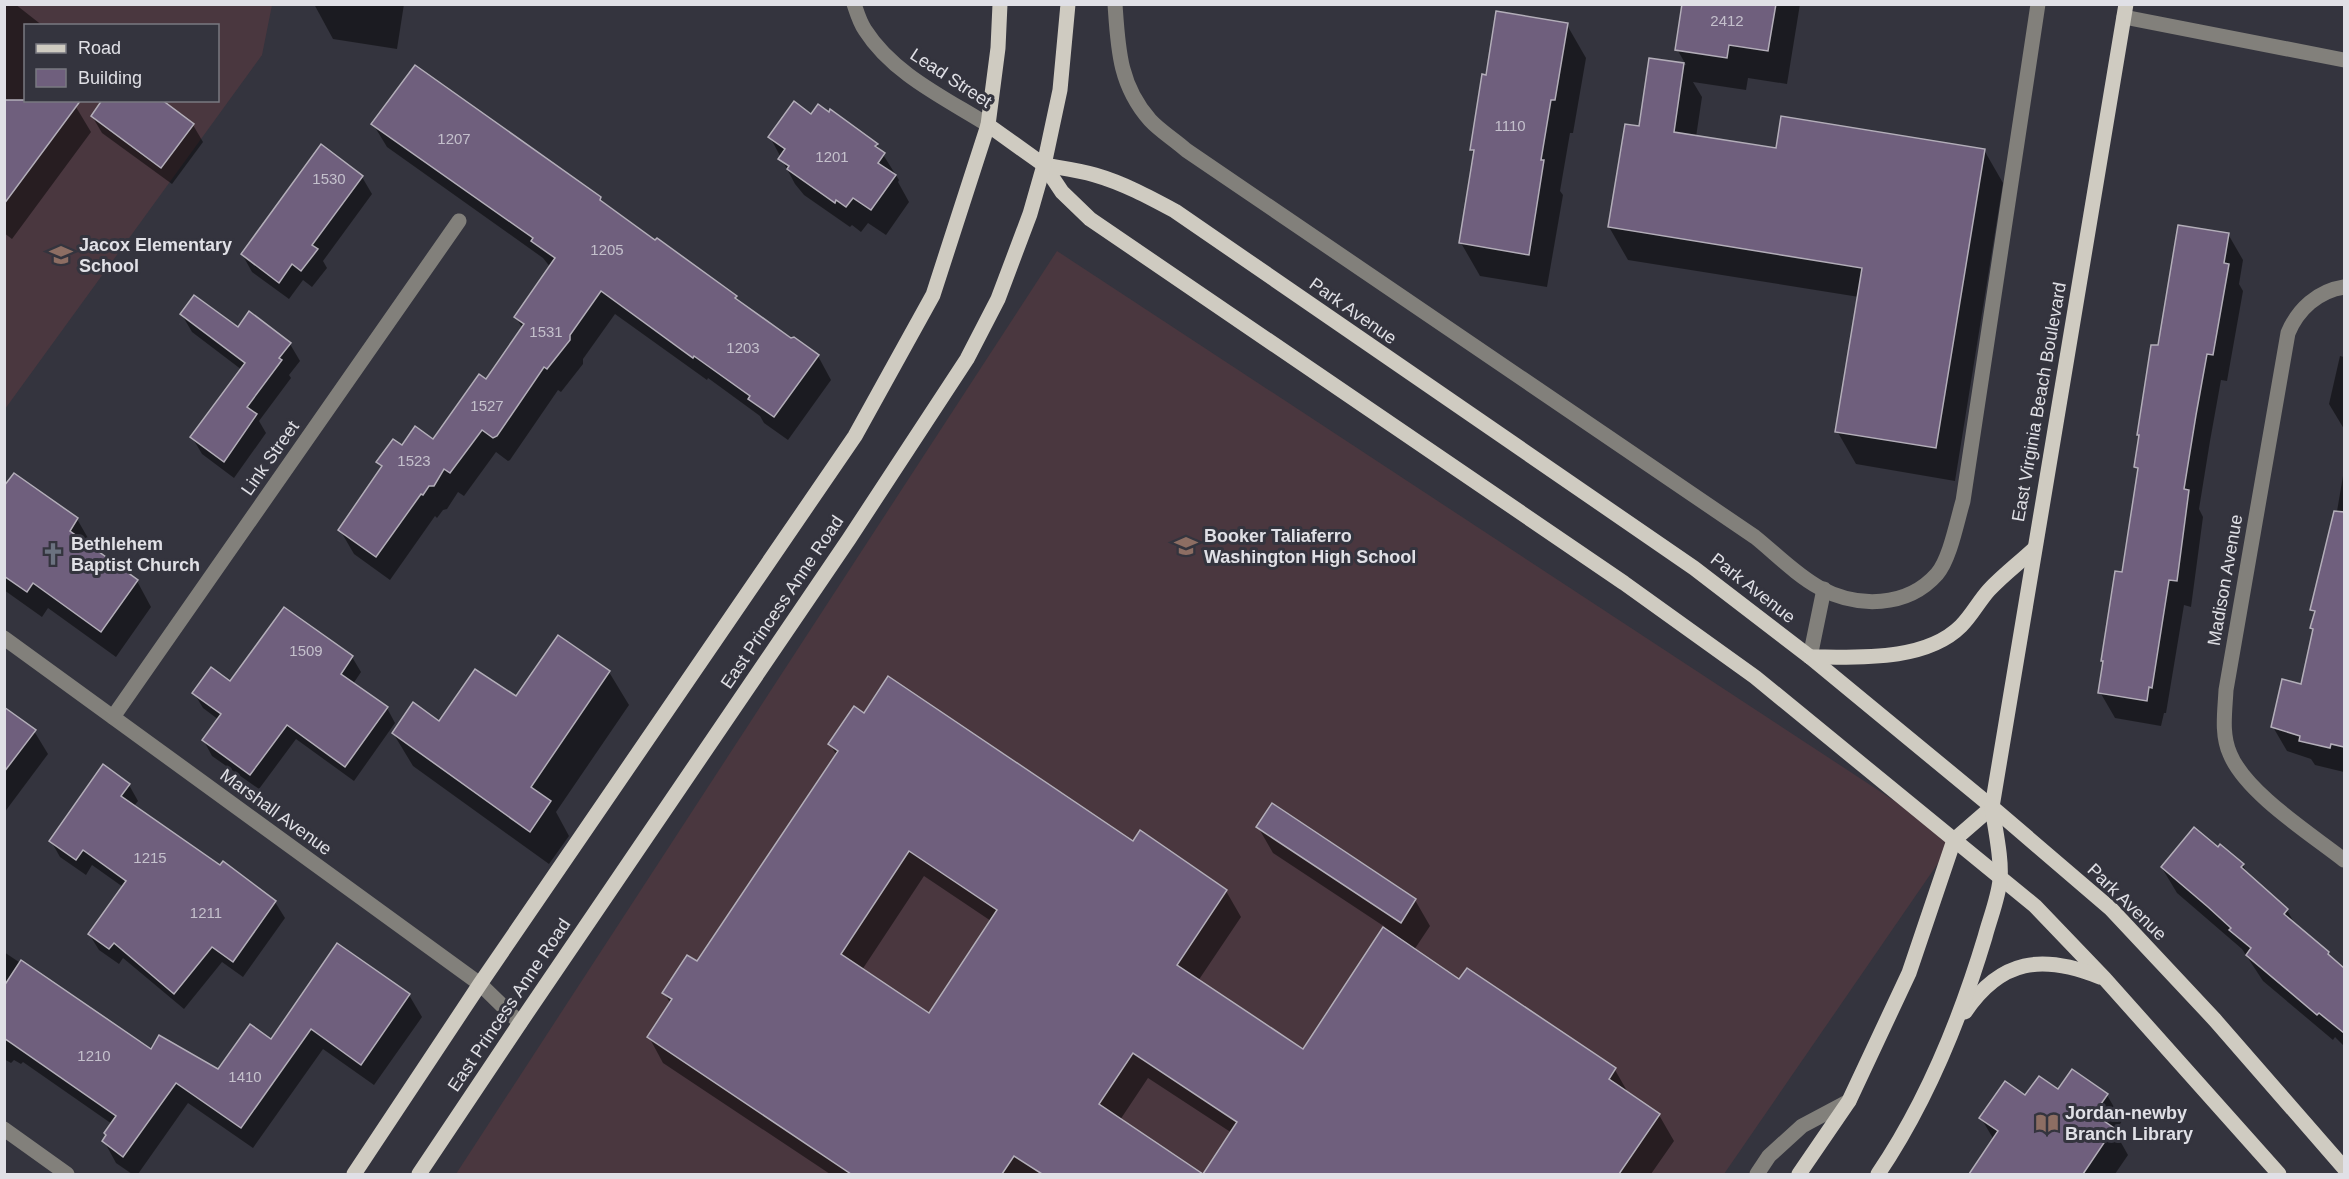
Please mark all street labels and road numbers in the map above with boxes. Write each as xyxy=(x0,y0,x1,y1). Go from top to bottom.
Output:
street label: Lead Street xyxy=(907,44,995,112)
street label: Park Avenue xyxy=(1306,274,1400,348)
street label: East Virginia Beach Boulevard xyxy=(2008,281,2070,523)
street label: Link Street xyxy=(237,417,303,499)
street label: East Princess Anne Road xyxy=(717,512,847,692)
street label: Madison Avenue xyxy=(2204,513,2246,647)
street label: Park Avenue xyxy=(1707,549,1799,627)
street label: Marshall Avenue xyxy=(216,765,336,859)
street label: Park Avenue xyxy=(2083,859,2171,945)
street label: East Princess Anne Road xyxy=(444,915,574,1095)

